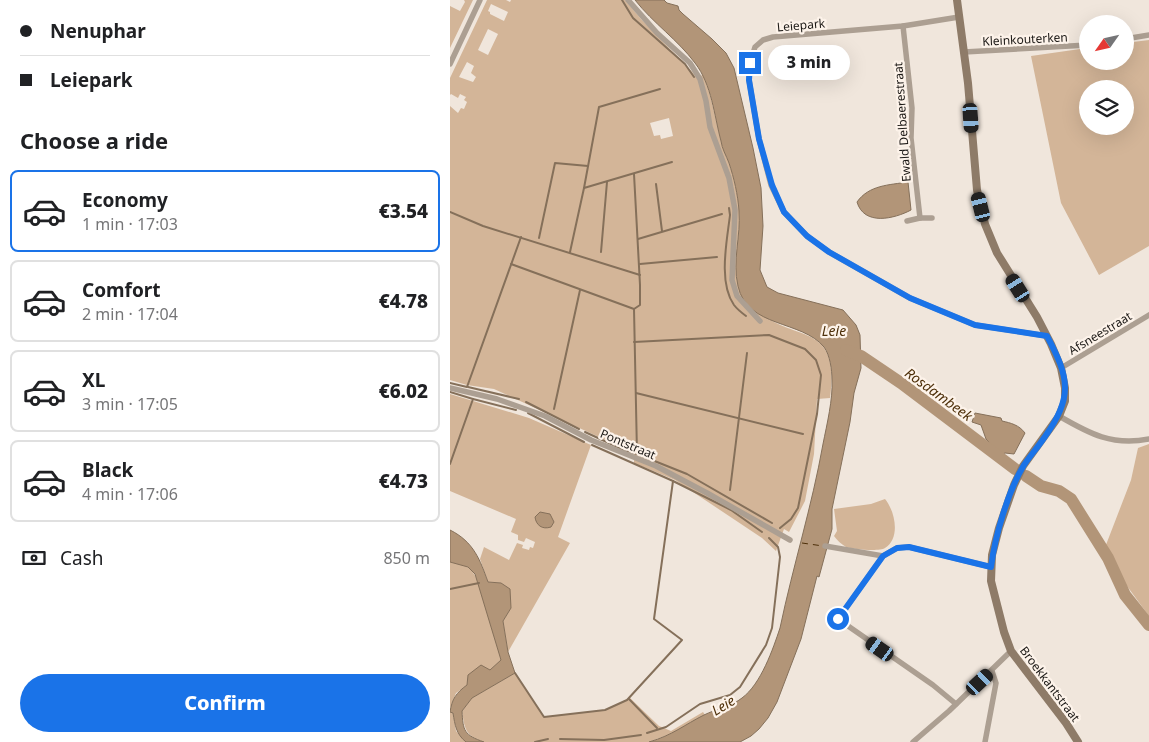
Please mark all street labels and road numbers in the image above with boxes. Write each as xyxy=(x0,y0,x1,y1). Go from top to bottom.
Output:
street label: Leiepark xyxy=(776,14,826,36)
street label: Kleinkouterken xyxy=(982,28,1068,50)
street label: Ewald Delbaerestraat xyxy=(889,61,915,182)
street label: Afsneestraat xyxy=(1065,307,1135,359)
street label: Pontstraat xyxy=(598,425,659,464)
street label: Broekkantstraat xyxy=(1016,643,1084,726)

